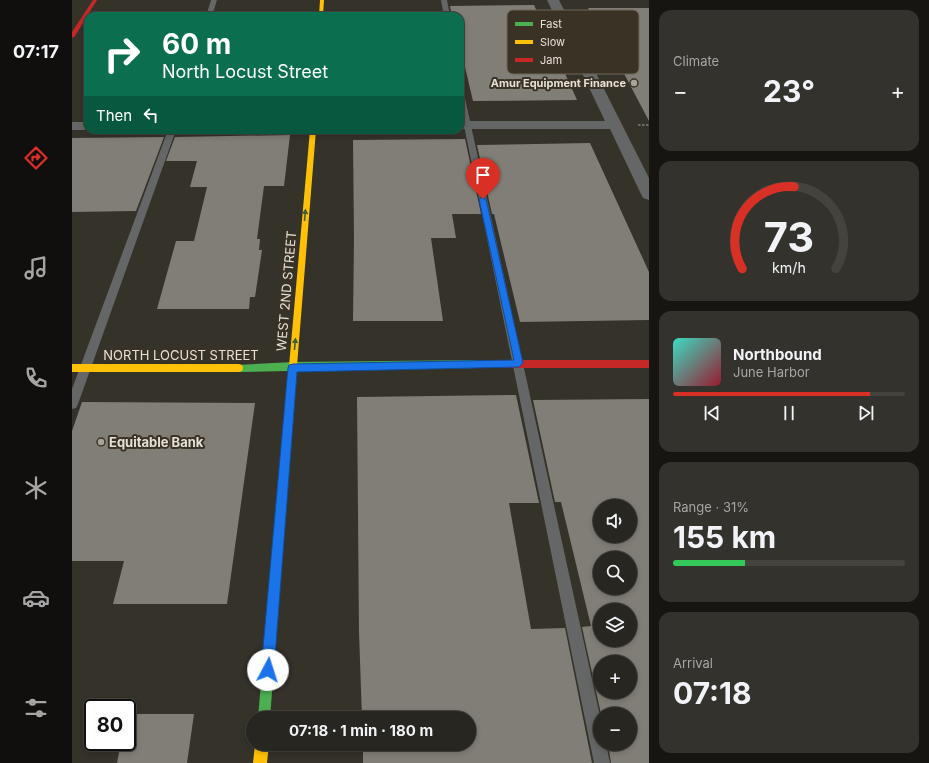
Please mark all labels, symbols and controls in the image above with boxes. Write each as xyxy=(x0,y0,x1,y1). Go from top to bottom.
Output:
legend xyxy=(507,10,639,74)
text: Fast xyxy=(540,17,562,31)
text: 60 m xyxy=(162,27,231,61)
icon: right xyxy=(96,28,148,80)
text: Slow xyxy=(540,35,565,49)
text: 07:17 xyxy=(13,41,59,62)
text: Jam xyxy=(540,53,562,67)
text: Climate xyxy=(673,53,719,69)
text: North Locust Street xyxy=(162,61,328,82)
text: 23° xyxy=(763,73,815,109)
place label: Amur Equipment Finance xyxy=(491,76,626,90)
marker: Amur Equipment Finance xyxy=(629,78,639,88)
text: − xyxy=(673,78,688,104)
text: + xyxy=(890,78,905,104)
icon: left xyxy=(140,104,162,126)
text: Then xyxy=(96,106,132,125)
icon: directions xyxy=(22,144,50,172)
pin xyxy=(466,158,500,199)
icon: arrive xyxy=(472,164,494,186)
one-way arrow xyxy=(302,209,309,221)
text: 73 xyxy=(764,212,814,262)
street label: WEST 2ND STREET xyxy=(273,230,299,352)
icon: music xyxy=(22,254,50,282)
text: km/h xyxy=(772,258,806,275)
one-way arrow xyxy=(291,338,298,350)
text: Northbound xyxy=(733,345,822,364)
street label: NORTH LOCUST STREET xyxy=(103,347,259,363)
icon: phone xyxy=(22,364,50,392)
text: June Harbor xyxy=(733,364,810,380)
icon: previous xyxy=(701,402,723,424)
icon: pause xyxy=(778,402,800,424)
icon: next xyxy=(855,402,877,424)
place label: Equitable Bank xyxy=(109,434,204,450)
marker: Equitable Bank xyxy=(96,437,106,447)
icon: climate xyxy=(22,474,50,502)
map controls xyxy=(593,499,637,751)
button: sound xyxy=(593,499,637,543)
text: Range · 31% xyxy=(673,499,749,515)
text: 155 km xyxy=(673,519,776,555)
button: search xyxy=(593,551,637,595)
icon: car xyxy=(22,584,50,612)
button: layers xyxy=(593,603,637,647)
position arrow xyxy=(247,649,289,691)
button: + xyxy=(593,655,637,699)
text: Arrival xyxy=(673,655,713,671)
text: 07:18 xyxy=(673,675,752,711)
icon: filters xyxy=(22,694,50,722)
speed limit sign: 80 xyxy=(84,699,136,751)
button: − xyxy=(593,707,637,751)
text: 07:18 · 1 min · 180 m xyxy=(289,721,433,740)

